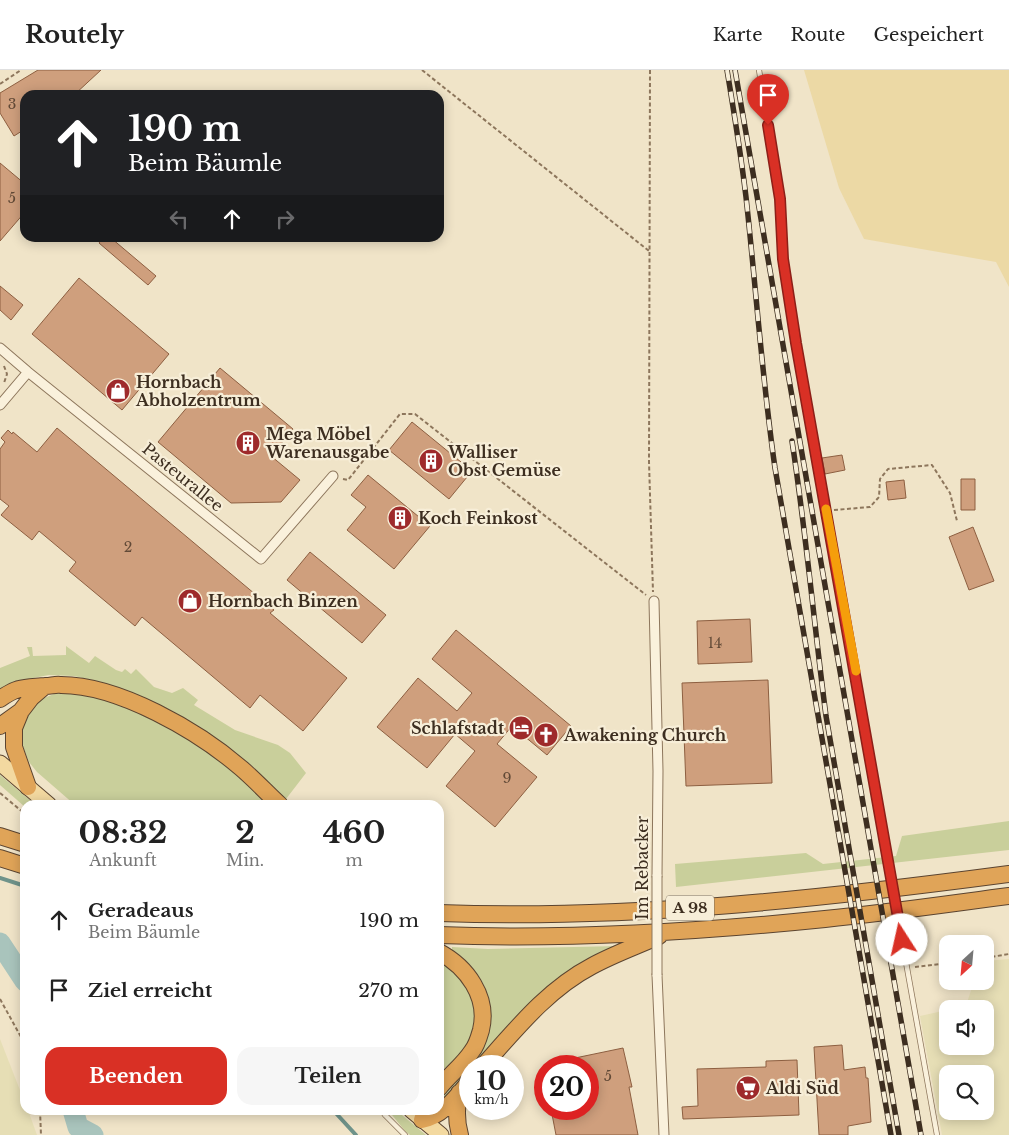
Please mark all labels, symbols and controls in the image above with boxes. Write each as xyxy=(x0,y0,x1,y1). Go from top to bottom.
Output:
text: Routely xyxy=(25,20,124,49)
text: Karte xyxy=(713,24,762,46)
text: Route xyxy=(790,24,845,46)
text: Gespeichert xyxy=(873,24,984,46)
pin xyxy=(747,74,789,125)
icon: arrive xyxy=(754,81,782,109)
house number: 3 xyxy=(8,95,16,113)
text: 190 m xyxy=(128,107,241,150)
icon: ahead xyxy=(45,110,110,175)
text: Beim Bäumle xyxy=(128,150,282,177)
house number: 5 xyxy=(8,189,16,207)
icon: left xyxy=(165,205,193,233)
icon: ahead xyxy=(218,205,246,233)
icon: right xyxy=(271,205,299,233)
place label: Hornbach Abholzentrum xyxy=(135,372,261,410)
shop icon: Hornbach Abholzentrum xyxy=(105,378,131,404)
place label: Mega Möbel Warenausgabe xyxy=(265,424,389,462)
building icon: Mega Möbel Warenausgabe xyxy=(235,430,261,456)
street label: Pasteurallee xyxy=(139,438,227,516)
place label: Walliser Obst Gemüse xyxy=(447,442,561,480)
building icon: Walliser Obst Gemüse xyxy=(418,448,444,474)
building icon: Koch Feinkost xyxy=(387,505,413,531)
place label: Koch Feinkost xyxy=(418,508,538,528)
house number: 2 xyxy=(124,538,132,556)
shop icon: Hornbach Binzen xyxy=(177,588,203,614)
place label: Hornbach Binzen xyxy=(208,591,358,611)
house number: 14 xyxy=(708,634,722,652)
hotel icon: Schlafstadt xyxy=(508,715,534,741)
place label: Schlafstadt xyxy=(411,718,505,738)
church icon: Awakening Church xyxy=(533,722,559,748)
place label: Awakening Church xyxy=(563,725,727,745)
house number: 9 xyxy=(502,769,512,787)
text: 08:32 xyxy=(79,814,167,851)
text: 2 xyxy=(235,814,255,851)
text: 460 xyxy=(323,814,385,851)
street label: Im Rebacker xyxy=(632,816,652,920)
text: Ankunft xyxy=(89,850,157,870)
text: Min. xyxy=(226,850,264,870)
text: m xyxy=(345,850,363,870)
road number: A 98 xyxy=(666,896,714,920)
text: Geradeaus xyxy=(88,899,194,922)
icon: ahead xyxy=(45,906,73,934)
text: 190 m xyxy=(359,909,419,932)
position arrow xyxy=(875,913,927,965)
text: Beim Bäumle xyxy=(88,922,200,942)
north arrow xyxy=(939,935,994,990)
map controls xyxy=(939,935,994,1120)
icon: arrive xyxy=(45,976,73,1004)
text: Ziel erreicht xyxy=(88,979,212,1002)
text: 270 m xyxy=(358,979,419,1002)
button: sound xyxy=(939,1000,994,1055)
button: Beenden xyxy=(45,1047,227,1105)
button: Teilen xyxy=(237,1047,419,1105)
speed limit sign: 20 xyxy=(534,1055,599,1120)
button: search xyxy=(939,1065,994,1120)
text: 10 xyxy=(477,1066,506,1097)
house number: 5 xyxy=(604,1067,612,1085)
supermarket icon: Aldi Süd xyxy=(735,1075,761,1101)
place label: Aldi Süd xyxy=(765,1078,839,1098)
text: km/h xyxy=(474,1092,509,1107)

